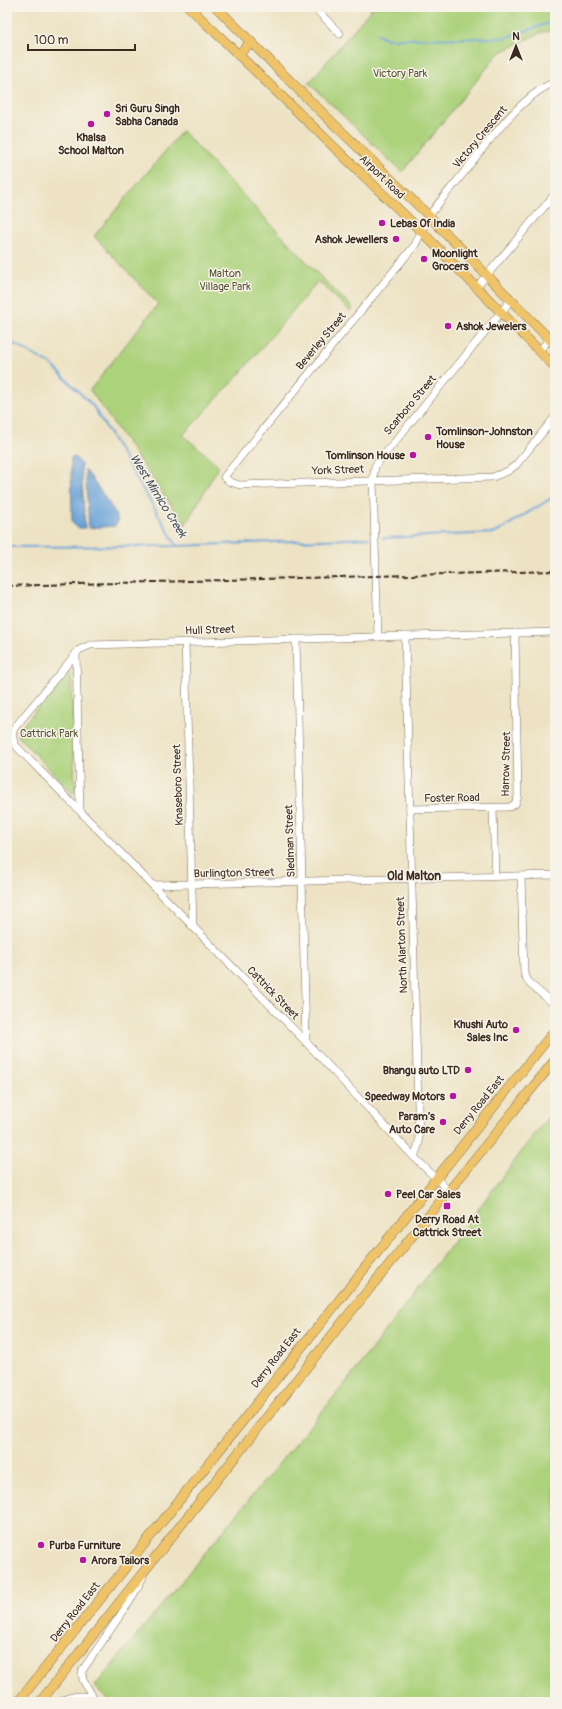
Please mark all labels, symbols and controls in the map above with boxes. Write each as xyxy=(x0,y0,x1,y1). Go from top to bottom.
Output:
scale bar xyxy=(28,26,135,52)
north arrow xyxy=(496,26,536,66)
text: N xyxy=(512,30,520,43)
text: 100 m xyxy=(34,33,69,48)
park label: Victory Park xyxy=(373,67,428,80)
place label: Sri Guru Singh Sabha Canada xyxy=(115,102,180,128)
street label: Victory Crescent xyxy=(450,103,510,171)
marker: Sri Guru Singh Sabha Canada xyxy=(102,109,112,119)
marker: Khalsa School Malton xyxy=(86,119,96,129)
place label: Khalsa School Malton xyxy=(58,131,124,157)
street label: Airport Road xyxy=(357,152,407,202)
place label: Lebas Of India xyxy=(390,217,455,230)
marker: Lebas Of India xyxy=(377,218,387,228)
place label: Ashok Jewellers xyxy=(315,233,388,246)
marker: Ashok Jewellers xyxy=(391,234,401,244)
place label: Moonlight Grocers xyxy=(432,247,478,273)
marker: Moonlight Grocers xyxy=(419,254,429,264)
park label: Malton Village Park xyxy=(199,267,251,293)
street label: Beverley Street xyxy=(293,309,349,372)
place label: Ashok Jewelers xyxy=(456,320,527,333)
marker: Ashok Jewelers xyxy=(443,321,453,331)
street label: Scarboro Street xyxy=(381,372,439,438)
place label: Tomlinson-Johnston House xyxy=(435,425,533,451)
marker: Tomlinson-Johnston House xyxy=(423,432,433,442)
place label: Tomlinson House xyxy=(325,449,406,462)
marker: Tomlinson House xyxy=(408,450,418,460)
water label: West Mimico Creek xyxy=(126,451,190,541)
street label: York Street xyxy=(311,463,365,477)
street label: Hull Street xyxy=(185,623,236,637)
park label: Cattrick Park xyxy=(20,727,78,740)
street label: Harrow Street xyxy=(499,731,513,797)
street label: Knaseboro Street xyxy=(170,744,186,826)
street label: Foster Road xyxy=(424,791,480,805)
street label: Sledman Street xyxy=(282,804,298,878)
street label: Burlington Street xyxy=(194,866,275,880)
district label: Old Malton xyxy=(387,869,441,884)
street label: North Alarton Street xyxy=(394,896,410,994)
street label: Cattrick Street xyxy=(244,964,302,1023)
place label: Khushi Auto Sales Inc xyxy=(454,1018,508,1044)
marker: Khushi Auto Sales Inc xyxy=(511,1025,521,1035)
place label: Bhangu auto LTD xyxy=(383,1064,460,1077)
marker: Bhangu auto LTD xyxy=(463,1065,473,1075)
street label: Derry Road East xyxy=(451,1072,507,1137)
place label: Speedway Motors xyxy=(365,1090,445,1103)
marker: Speedway Motors xyxy=(448,1091,458,1101)
place label: Param’s Auto Care xyxy=(389,1110,436,1136)
marker: Param’s Auto Care xyxy=(438,1117,448,1127)
place label: Peel Car Sales xyxy=(396,1188,461,1201)
marker: Peel Car Sales xyxy=(383,1189,393,1199)
marker: Derry Road At Cattrick Street xyxy=(442,1201,452,1211)
place label: Derry Road At Cattrick Street xyxy=(413,1213,482,1239)
street label: Derry Road East xyxy=(249,1325,304,1391)
place label: Purba Furniture xyxy=(49,1539,121,1552)
marker: Purba Furniture xyxy=(36,1540,46,1550)
place label: Arora Tailors xyxy=(91,1554,149,1567)
marker: Arora Tailors xyxy=(78,1555,88,1565)
street label: Derry Road East xyxy=(48,1579,103,1645)

